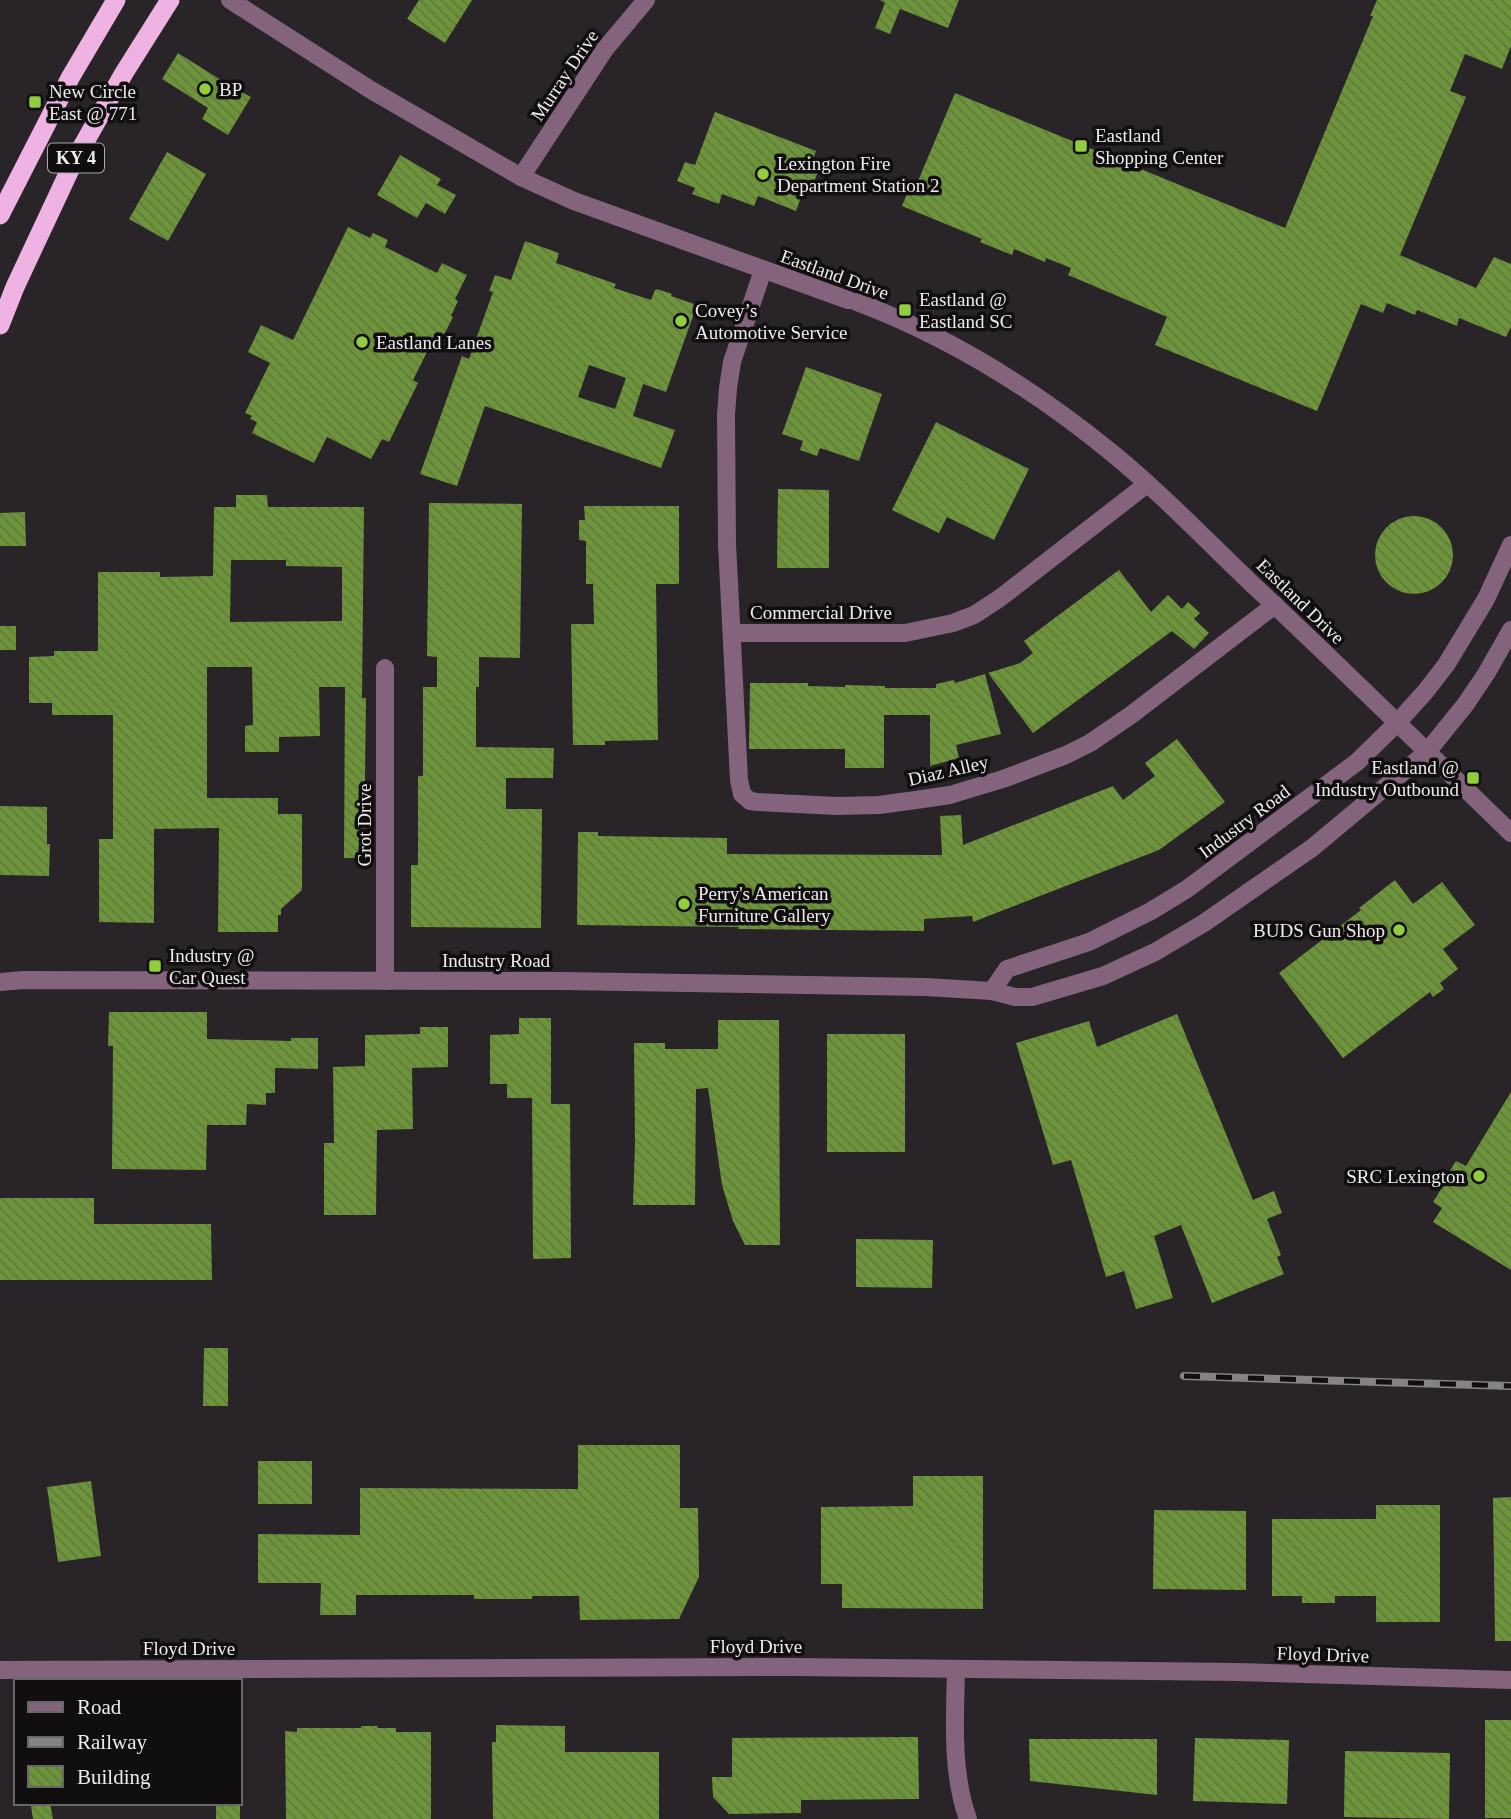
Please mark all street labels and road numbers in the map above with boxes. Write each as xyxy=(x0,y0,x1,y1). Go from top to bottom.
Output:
street label: Murray Drive xyxy=(526,26,602,125)
road number: KY 4 xyxy=(48,144,104,173)
street label: Eastland Drive xyxy=(778,245,892,304)
street label: Eastland Drive xyxy=(1253,554,1349,648)
street label: Commercial Drive xyxy=(750,602,892,623)
street label: Diaz Alley xyxy=(906,751,991,790)
street label: Industry Road xyxy=(1195,780,1294,862)
street label: Grot Drive xyxy=(354,784,375,866)
street label: Industry Road xyxy=(442,950,551,971)
street label: Floyd Drive xyxy=(710,1636,802,1657)
street label: Floyd Drive xyxy=(143,1638,235,1659)
street label: Floyd Drive xyxy=(1276,1642,1370,1667)

